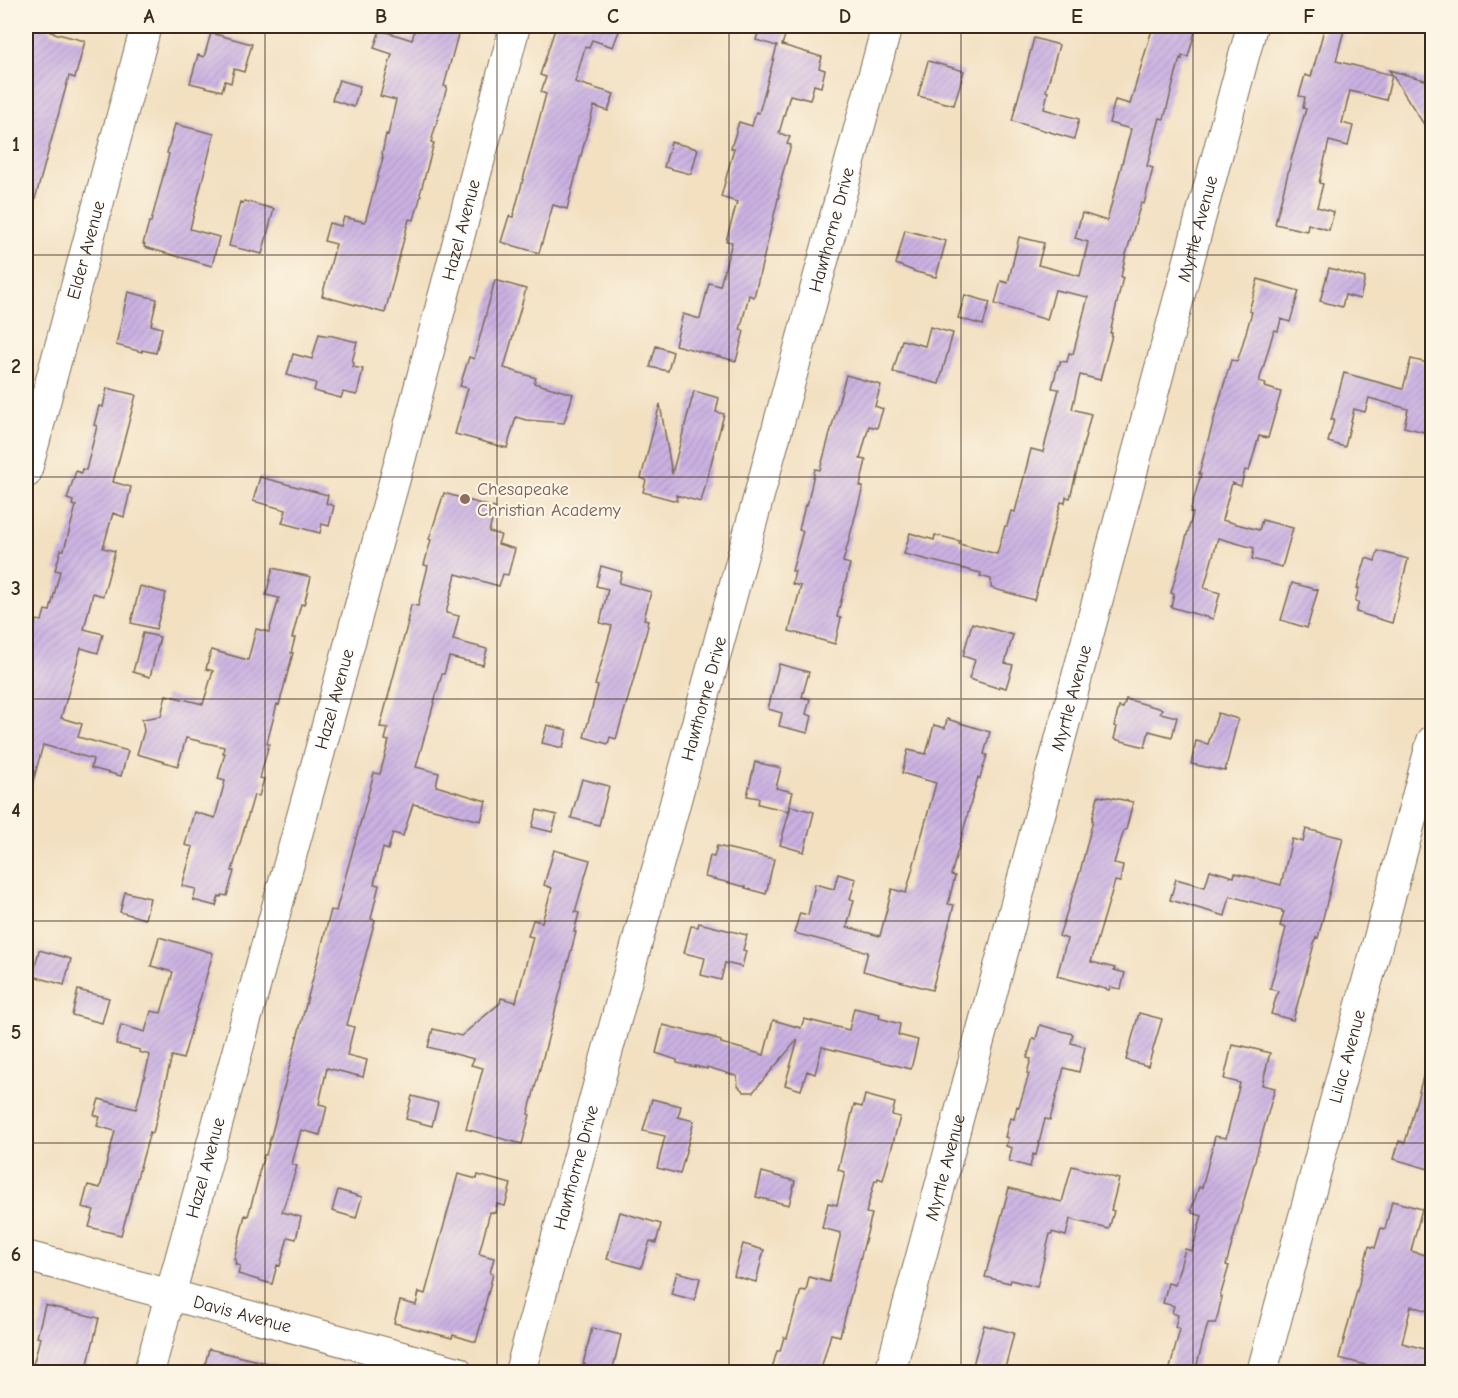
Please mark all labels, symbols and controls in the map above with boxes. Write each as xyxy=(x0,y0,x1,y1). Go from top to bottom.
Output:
text: A xyxy=(143,5,155,28)
text: B xyxy=(375,5,387,28)
text: C xyxy=(607,5,619,28)
text: D xyxy=(839,5,851,28)
text: E xyxy=(1071,5,1083,28)
text: F xyxy=(1303,5,1315,28)
text: 1 xyxy=(12,133,20,156)
street label: Hawthorne Drive xyxy=(805,165,859,295)
street label: Myrtle Avenue xyxy=(1174,173,1222,284)
street label: Hazel Avenue xyxy=(438,177,485,283)
street label: Elder Avenue xyxy=(63,198,110,302)
text: 2 xyxy=(11,355,21,378)
place label: Chesapeake Christian Academy xyxy=(477,479,622,521)
marker: Chesapeake Christian Academy xyxy=(458,492,472,506)
text: 3 xyxy=(11,577,21,600)
street label: Hawthorne Drive xyxy=(677,634,731,763)
street label: Myrtle Avenue xyxy=(1047,643,1096,754)
street label: Hazel Avenue xyxy=(311,646,359,752)
text: 4 xyxy=(11,799,21,822)
street label: Lilac Avenue xyxy=(1325,1007,1370,1105)
text: 5 xyxy=(11,1021,21,1044)
street label: Hawthorne Drive xyxy=(549,1103,603,1232)
street label: Myrtle Avenue xyxy=(921,1112,970,1223)
street label: Hazel Avenue xyxy=(182,1115,230,1220)
text: 6 xyxy=(11,1243,21,1266)
street label: Davis Avenue xyxy=(191,1291,294,1338)

